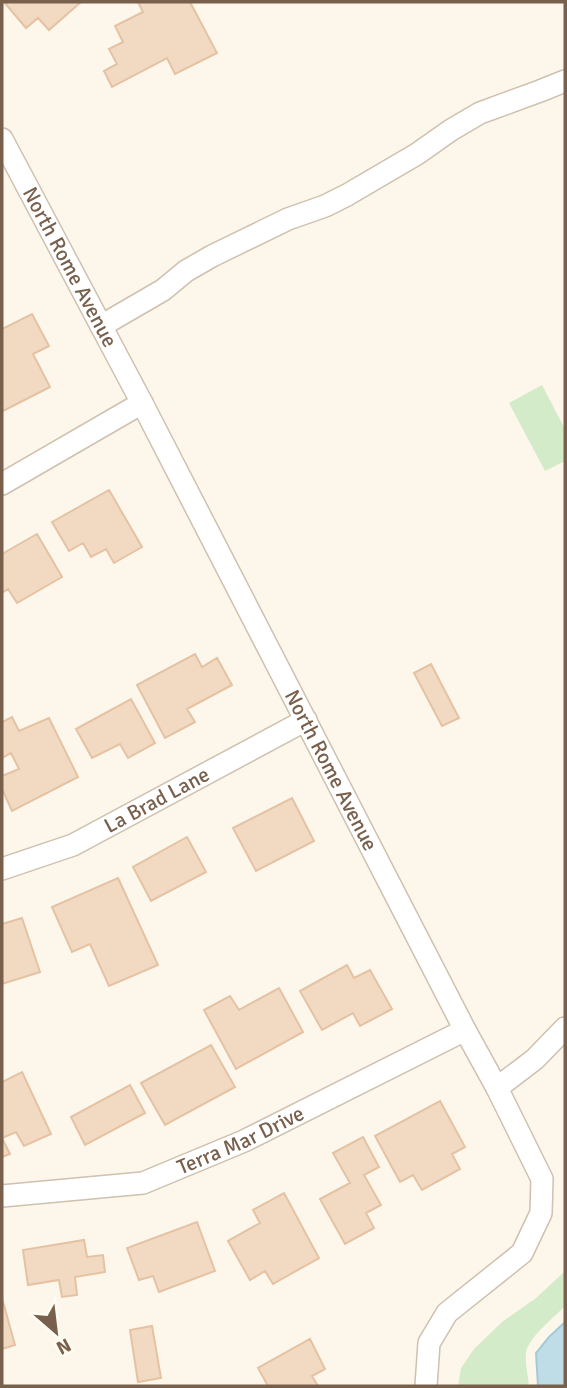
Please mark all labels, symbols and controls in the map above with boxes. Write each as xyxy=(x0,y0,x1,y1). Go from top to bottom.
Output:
street label: North Rome Avenue xyxy=(17,183,123,352)
street label: North Rome Avenue xyxy=(279,685,383,855)
street label: La Brad Lane xyxy=(100,761,214,839)
street label: Terra Mar Drive xyxy=(173,1100,308,1180)
north arrow xyxy=(21,1297,91,1367)
text: N xyxy=(52,1332,75,1360)

